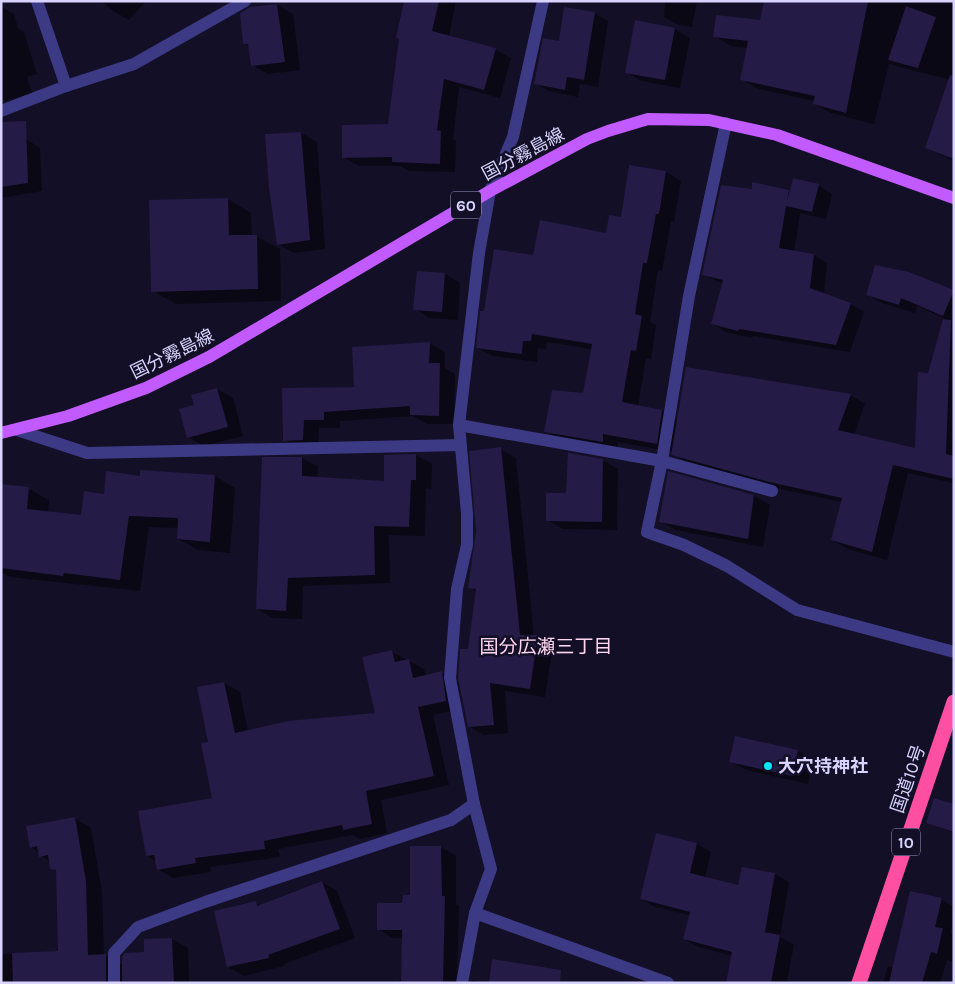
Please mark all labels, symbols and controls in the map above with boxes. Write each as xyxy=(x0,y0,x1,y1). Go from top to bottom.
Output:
street label: 国分霧島線 xyxy=(478,123,568,185)
road number: 60 xyxy=(451,192,481,218)
street label: 国分霧島線 xyxy=(127,324,217,384)
district label: 国分広瀬三丁目 xyxy=(479,636,613,658)
street label: 国道10号 xyxy=(886,742,930,816)
place label: 大穴持神社 xyxy=(778,755,868,777)
marker: 大穴持神社 xyxy=(762,760,774,772)
road number: 10 xyxy=(892,829,920,856)

